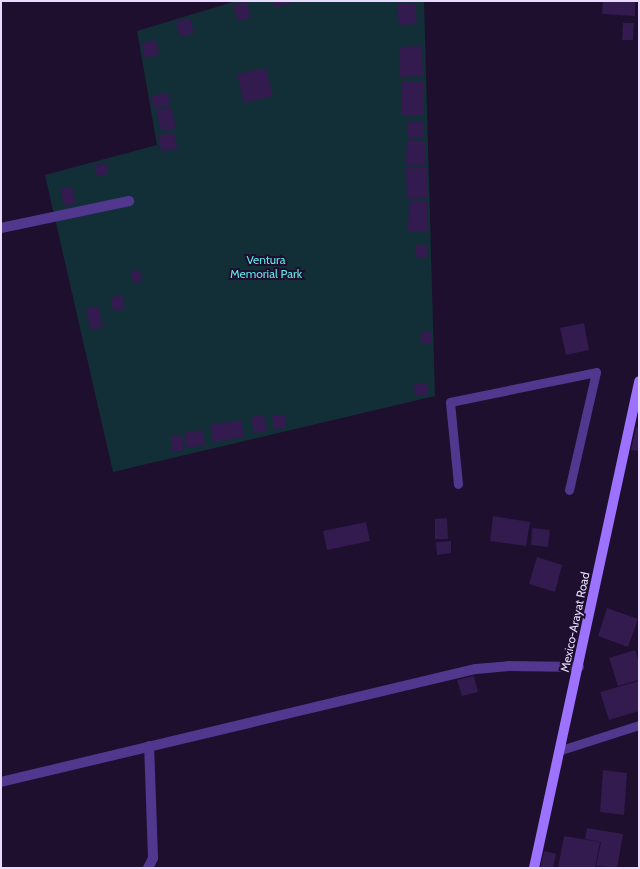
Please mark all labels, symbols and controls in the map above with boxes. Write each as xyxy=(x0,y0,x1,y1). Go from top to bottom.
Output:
park label: Ventura Memorial Park xyxy=(230,253,302,281)
street label: Mexico-Arayat Road xyxy=(557,571,593,673)

